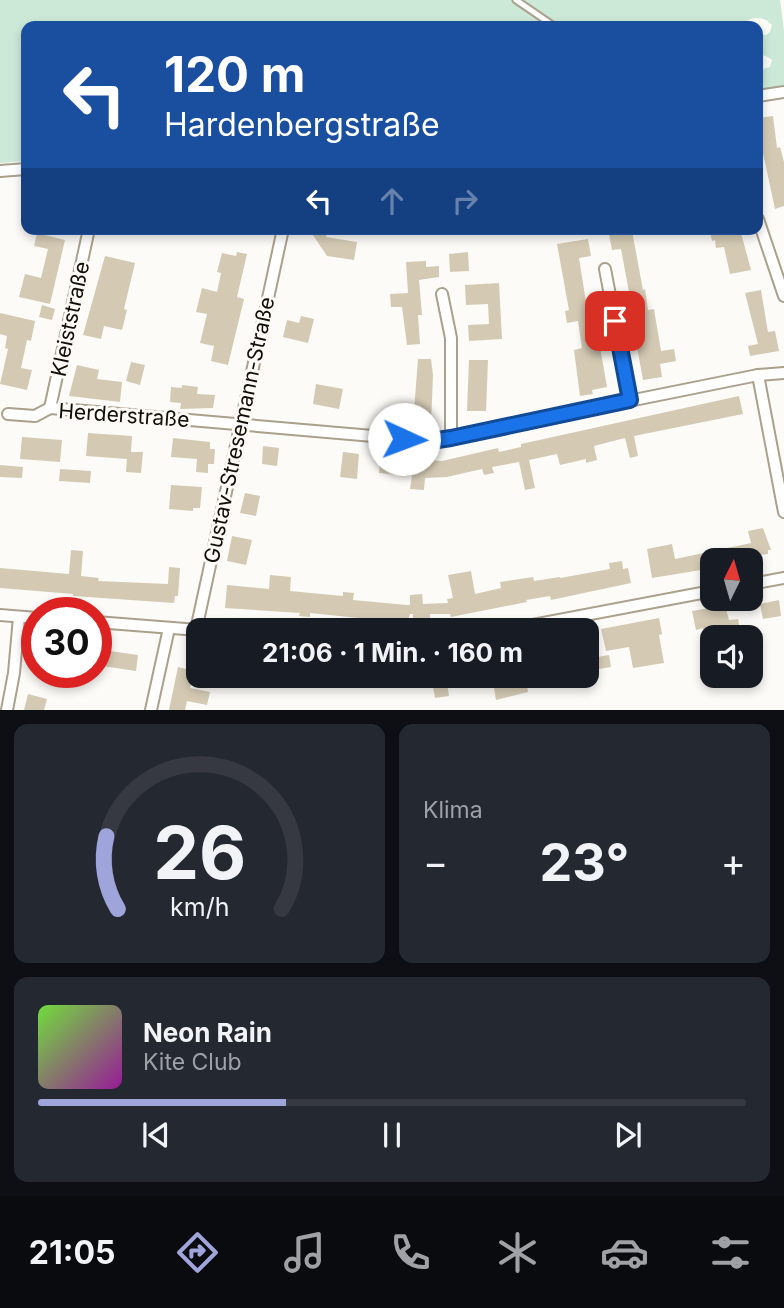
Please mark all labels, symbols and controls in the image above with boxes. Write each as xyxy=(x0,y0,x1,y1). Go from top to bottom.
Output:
text: 120 m xyxy=(164,45,305,104)
icon: left xyxy=(49,49,140,140)
text: Hardenbergstraße xyxy=(164,105,440,144)
icon: left xyxy=(300,182,338,220)
icon: ahead xyxy=(373,182,411,220)
icon: right xyxy=(446,182,484,220)
street label: Kleiststraße xyxy=(46,259,94,379)
pin xyxy=(585,291,645,351)
street label: Gustav-Stresemann-Straße xyxy=(199,295,279,565)
icon: arrive xyxy=(596,302,634,340)
street label: Herderstraße xyxy=(58,398,190,432)
position arrow xyxy=(367,402,441,476)
north arrow xyxy=(700,548,763,611)
map controls xyxy=(700,548,763,688)
speed limit sign: 30 xyxy=(21,597,112,688)
button: sound xyxy=(700,625,763,688)
text: 21:06 · 1 Min. · 160 m xyxy=(262,637,523,668)
text: Klima xyxy=(423,796,483,824)
text: 26 xyxy=(153,809,246,898)
text: 23° xyxy=(540,831,629,894)
text: − xyxy=(423,839,448,885)
text: + xyxy=(721,839,746,885)
text: km/h xyxy=(170,892,229,922)
text: Neon Rain xyxy=(143,1017,272,1048)
text: Kite Club xyxy=(143,1048,242,1076)
icon: previous xyxy=(137,1116,175,1154)
icon: pause xyxy=(373,1116,411,1154)
icon: next xyxy=(609,1116,647,1154)
icon: directions xyxy=(173,1228,222,1277)
icon: music xyxy=(280,1228,329,1277)
icon: phone xyxy=(386,1228,435,1277)
icon: climate xyxy=(493,1228,542,1277)
icon: car xyxy=(600,1228,649,1277)
icon: filters xyxy=(706,1228,755,1277)
text: 21:05 xyxy=(29,1233,115,1272)

